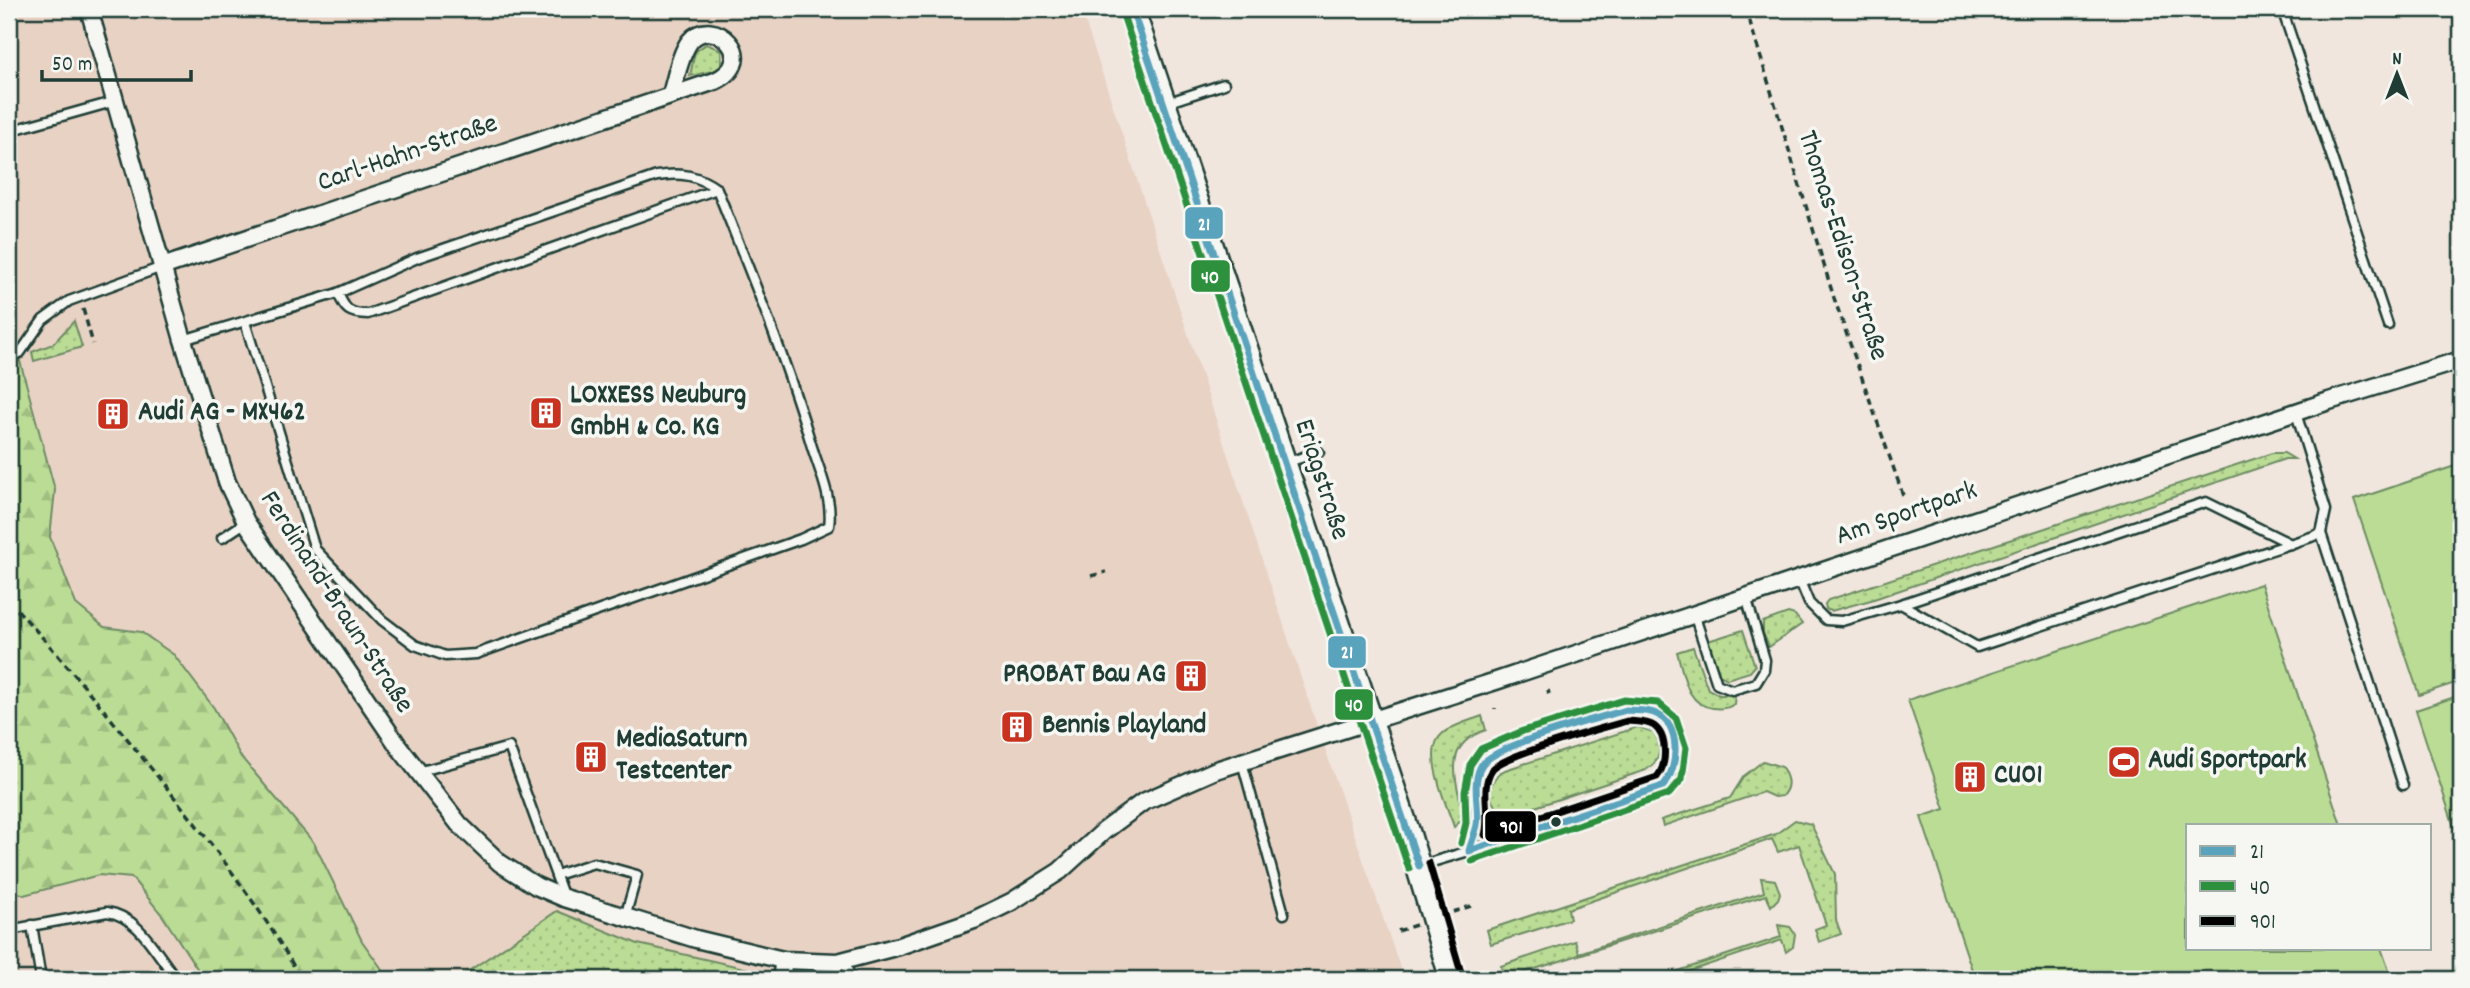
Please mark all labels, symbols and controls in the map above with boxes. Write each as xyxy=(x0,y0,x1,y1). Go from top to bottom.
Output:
scale bar xyxy=(42,38,191,82)
north arrow xyxy=(2362,38,2432,108)
text: N xyxy=(2392,47,2402,74)
text: 50 m xyxy=(52,51,92,81)
street label: Carl-Hahn-Straße xyxy=(313,105,503,205)
street label: Thomas-Edison-Straße xyxy=(1785,126,1897,366)
line badge: 21 xyxy=(1184,206,1224,240)
text: 21 xyxy=(1198,213,1210,240)
line badge: 40 xyxy=(1190,259,1231,293)
text: 40 xyxy=(1201,266,1219,293)
place label: LOXXESS Neuburg GmbH & Co. KG xyxy=(570,377,746,449)
place label: Audi AG - MX462 xyxy=(138,394,306,434)
building icon: LOXXESS Neuburg GmbH & Co. KG xyxy=(527,394,565,432)
building icon: Audi AG - MX462 xyxy=(94,395,132,433)
street label: Eriagstraße xyxy=(1282,414,1358,546)
street label: Am Sportpark xyxy=(1831,472,1983,558)
street label: Ferdinand-Braun-Straße xyxy=(248,484,422,722)
line badge: 21 xyxy=(1327,635,1367,669)
text: 21 xyxy=(1341,641,1353,668)
place label: PROBAT Bau AG xyxy=(1003,656,1166,696)
building icon: PROBAT Bau AG xyxy=(1172,657,1210,695)
line badge: 40 xyxy=(1334,688,1374,721)
text: 40 xyxy=(1345,694,1363,721)
place label: Bennis Playland xyxy=(1042,707,1207,747)
building icon: Bennis Playland xyxy=(998,708,1036,746)
place label: MediaSaturn Testcenter xyxy=(616,721,747,793)
building icon: MediaSaturn Testcenter xyxy=(572,738,610,776)
place label: Audi Sportpark xyxy=(2148,742,2306,782)
sports icon: Audi Sportpark xyxy=(2105,743,2143,781)
place label: CU01 xyxy=(1994,757,2043,797)
building icon: CU01 xyxy=(1951,758,1989,796)
line badge: 901 xyxy=(1484,810,1537,843)
unlabelled marker xyxy=(1549,815,1563,829)
text: 901 xyxy=(1499,816,1523,843)
legend xyxy=(2186,824,2432,950)
text: 21 xyxy=(2250,839,2264,869)
text: 40 xyxy=(2250,875,2270,905)
text: 901 xyxy=(2250,909,2276,939)

